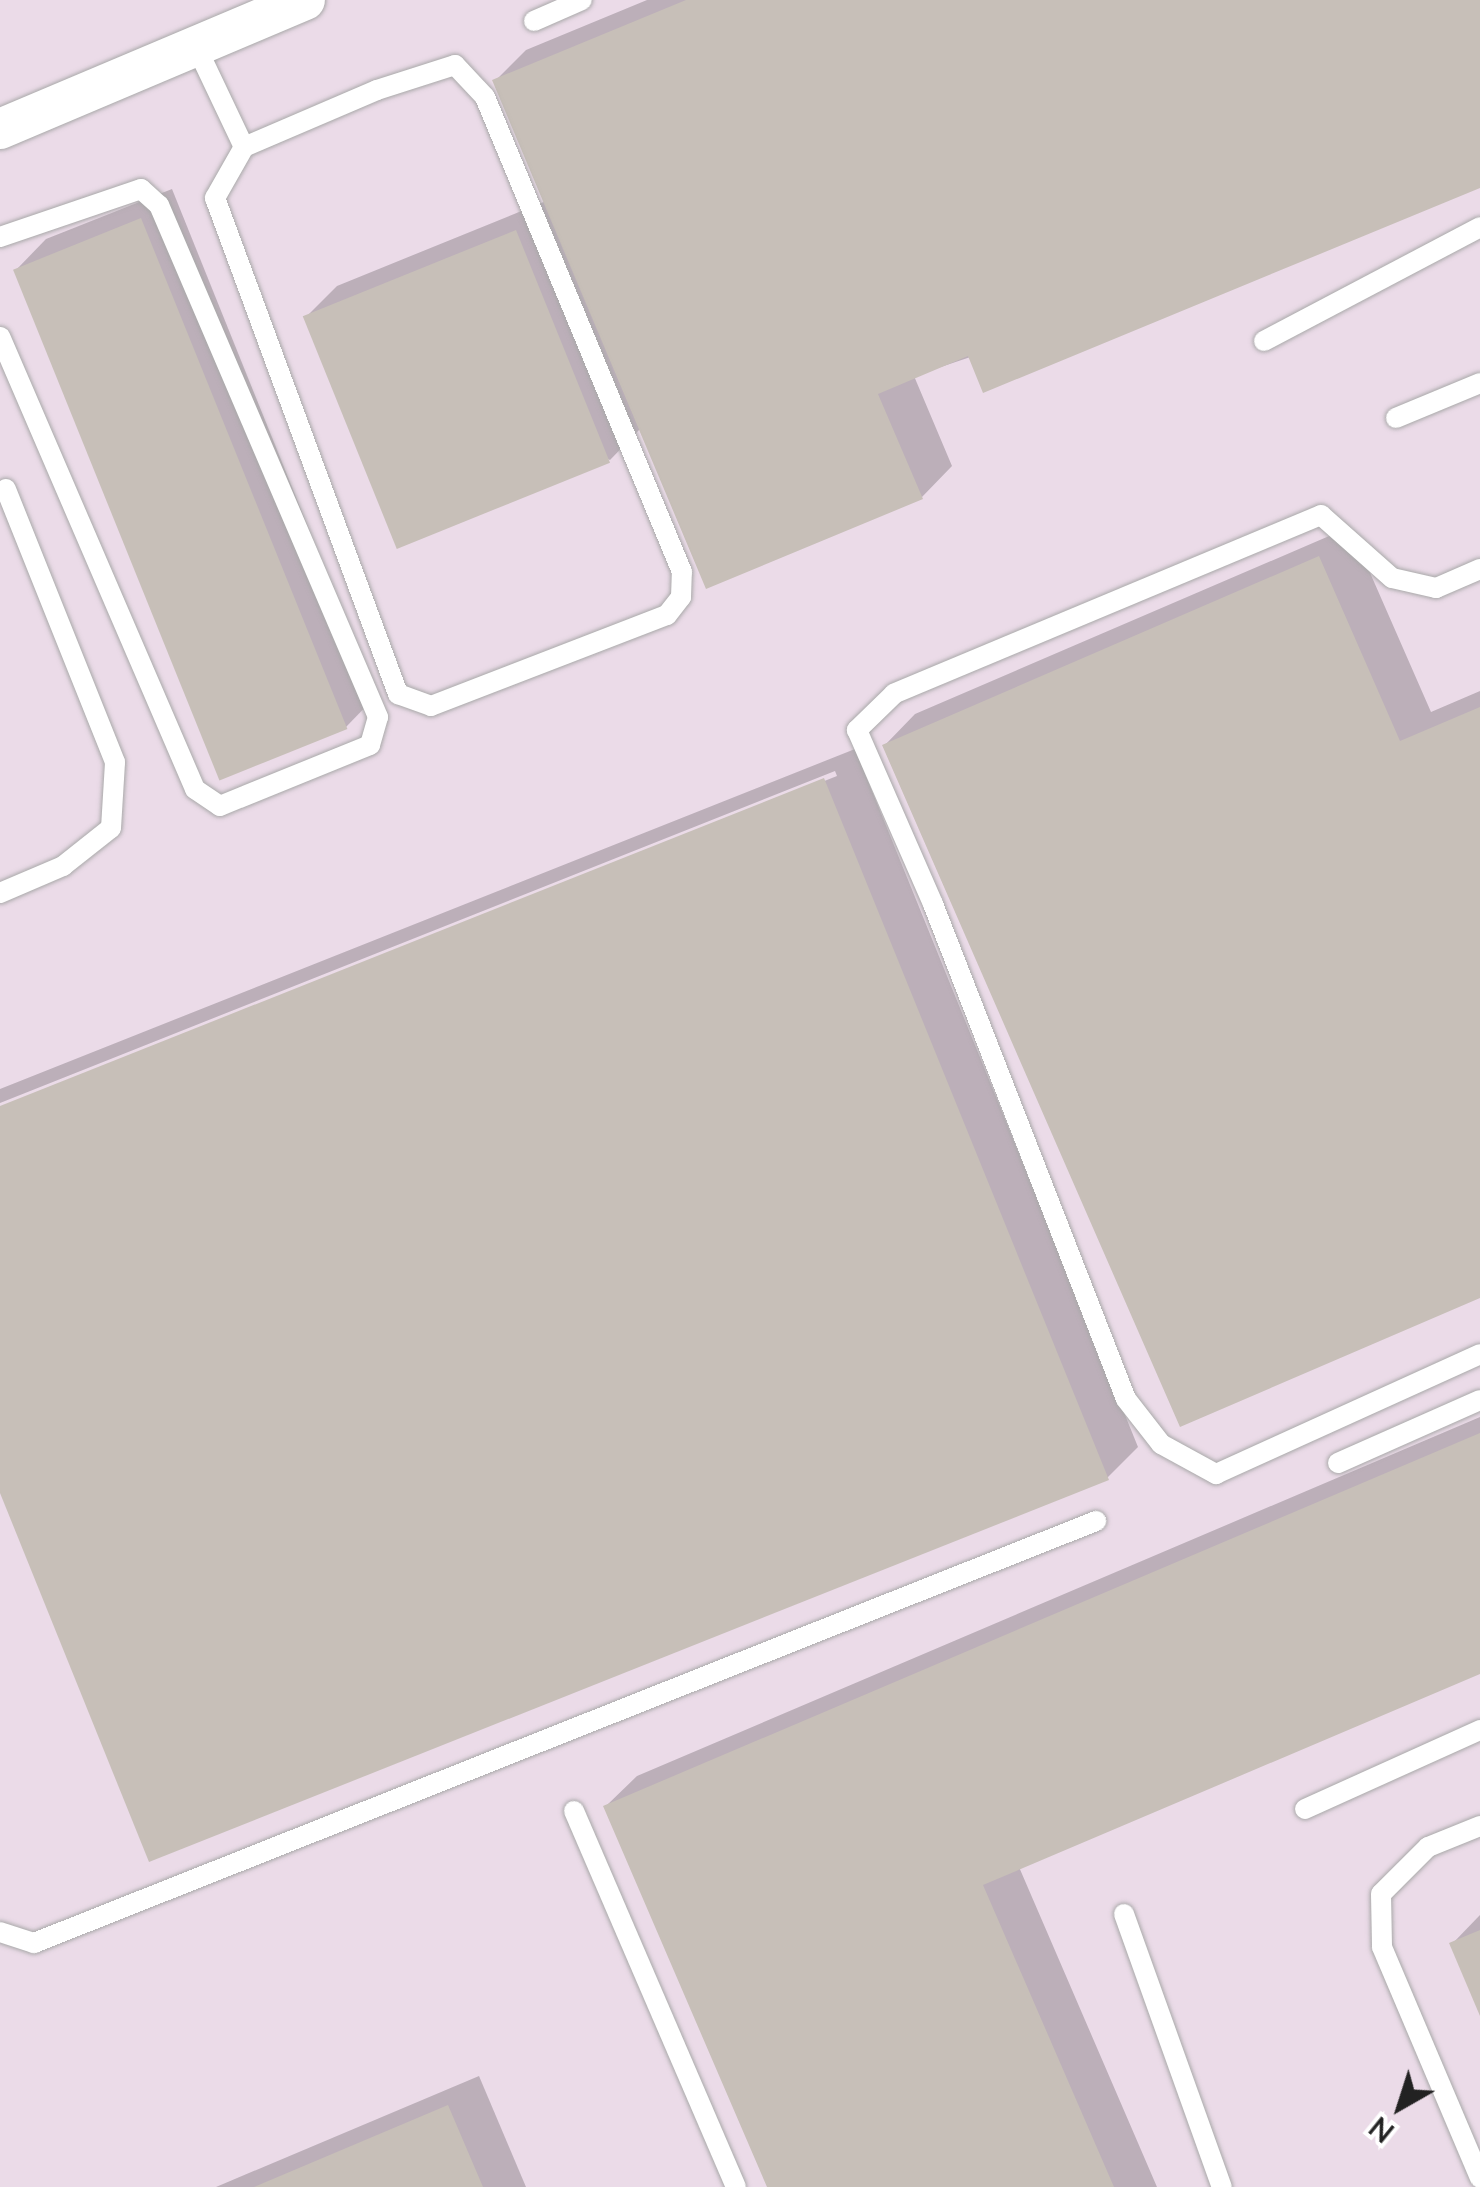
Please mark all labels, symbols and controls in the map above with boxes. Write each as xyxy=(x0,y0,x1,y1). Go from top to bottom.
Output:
north arrow xyxy=(1350,2057,1450,2157)
text: N xyxy=(1362,2110,1400,2150)

